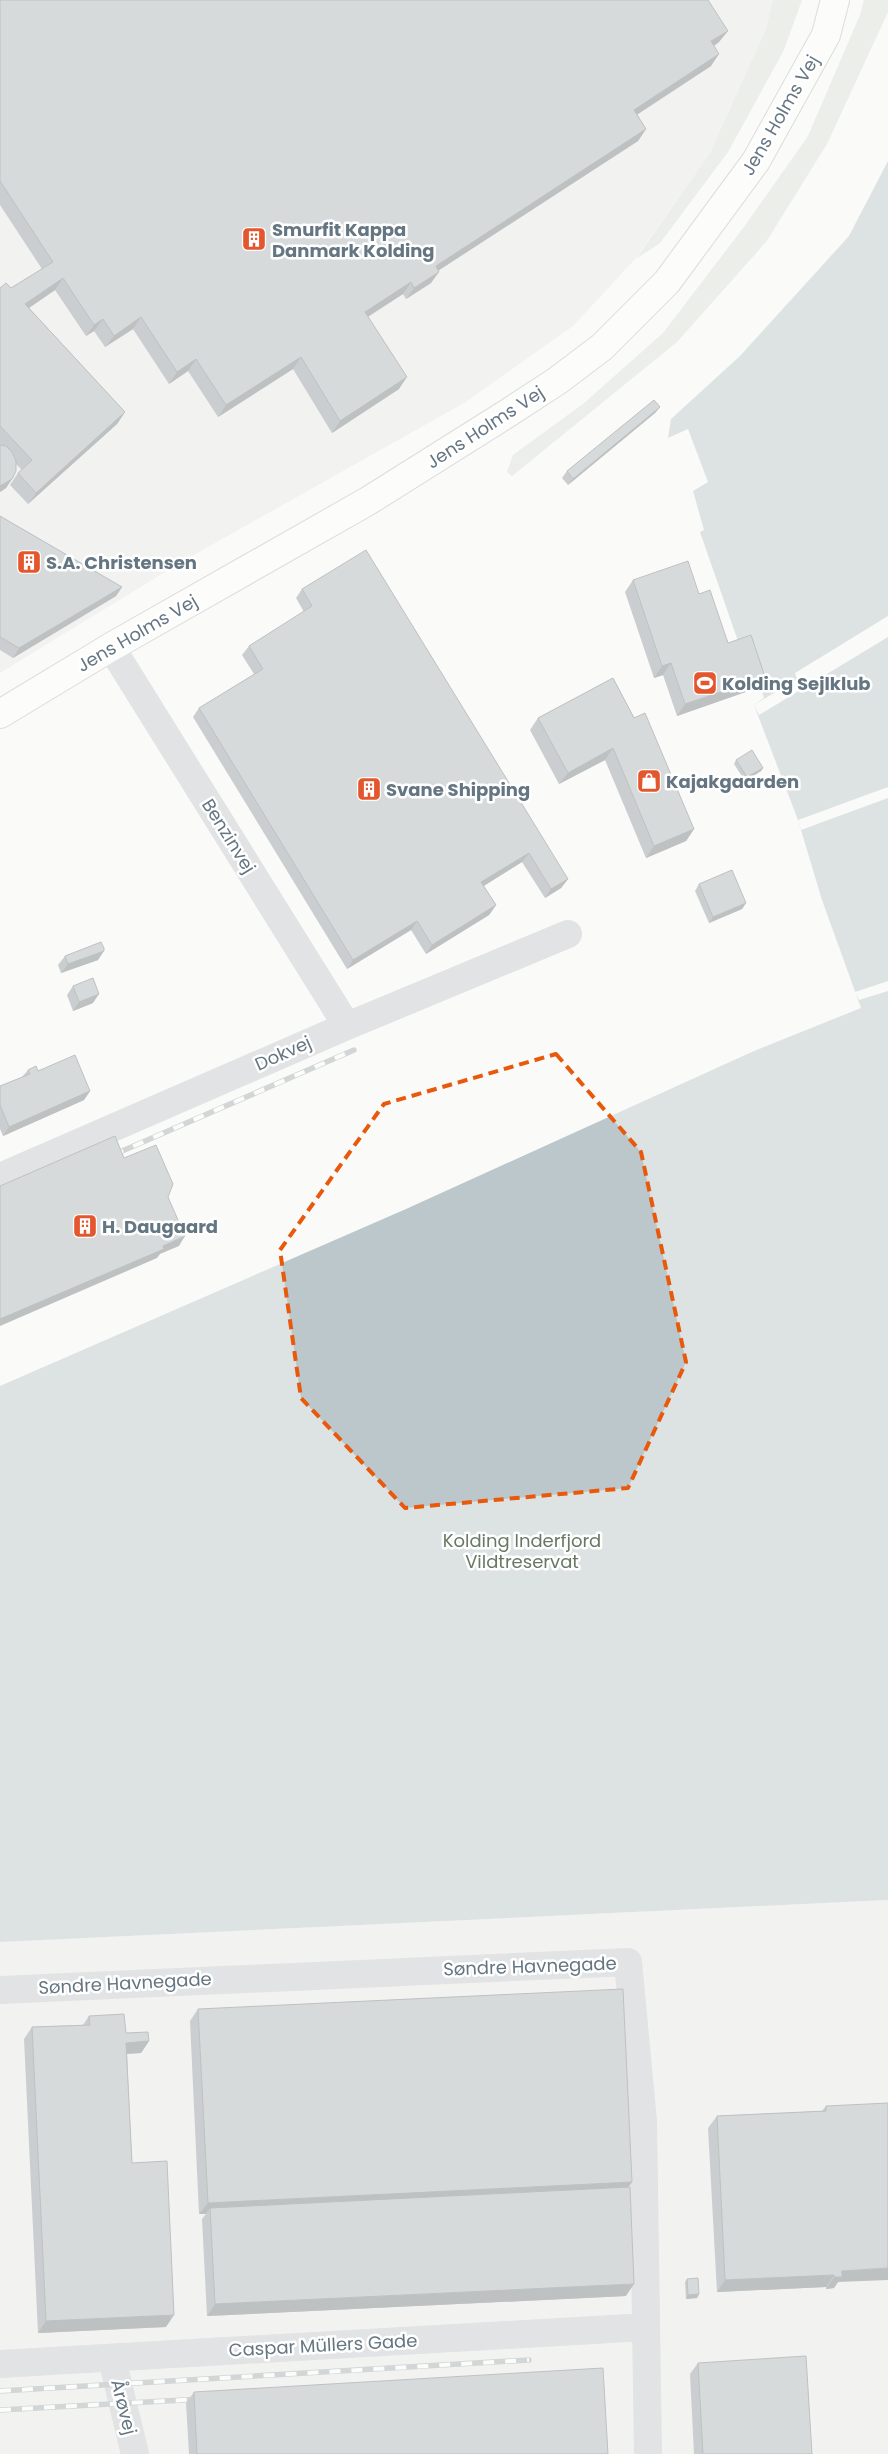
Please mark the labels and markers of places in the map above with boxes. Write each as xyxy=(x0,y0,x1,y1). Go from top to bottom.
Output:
place label: Smurfit Kappa Danmark Kolding xyxy=(272,217,435,263)
building icon: Smurfit Kappa Danmark Kolding xyxy=(241,226,267,252)
building icon: S.A. Christensen xyxy=(16,549,42,575)
place label: S.A. Christensen xyxy=(46,550,197,575)
sports icon: Kolding Sejlklub xyxy=(692,670,718,696)
place label: Kolding Sejlklub xyxy=(722,671,871,696)
shop icon: Kajakgaarden xyxy=(636,768,662,794)
place label: Kajakgaarden xyxy=(666,769,799,794)
building icon: Svane Shipping xyxy=(356,776,382,802)
place label: Svane Shipping xyxy=(386,777,530,802)
building icon: H. Daugaard xyxy=(72,1213,98,1239)
place label: H. Daugaard xyxy=(102,1214,218,1239)

